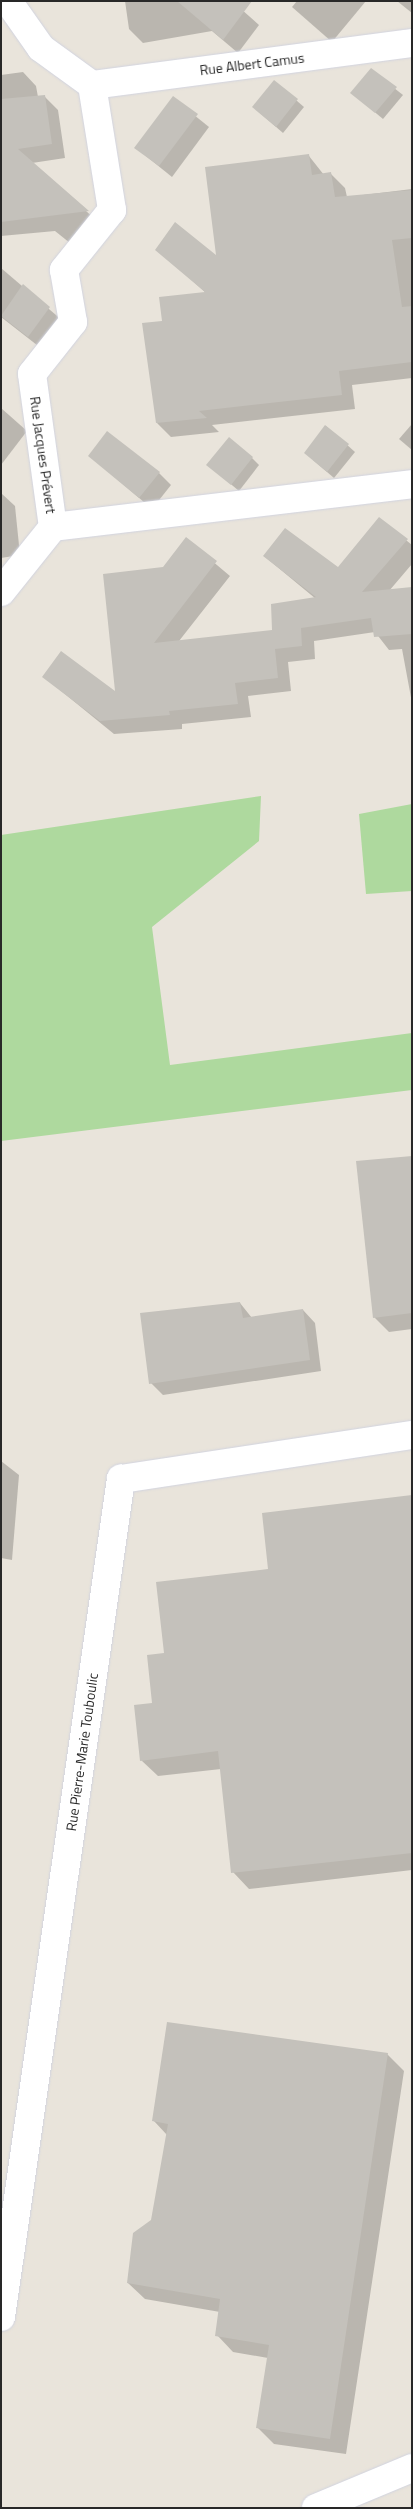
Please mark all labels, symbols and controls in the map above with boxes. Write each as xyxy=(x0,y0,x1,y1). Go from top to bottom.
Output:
street label: Rue Albert Camus xyxy=(199,49,305,79)
street label: Rue Jacques Prévert xyxy=(26,395,60,515)
street label: Rue Pierre-Marie Touboulic xyxy=(63,1672,101,1832)

